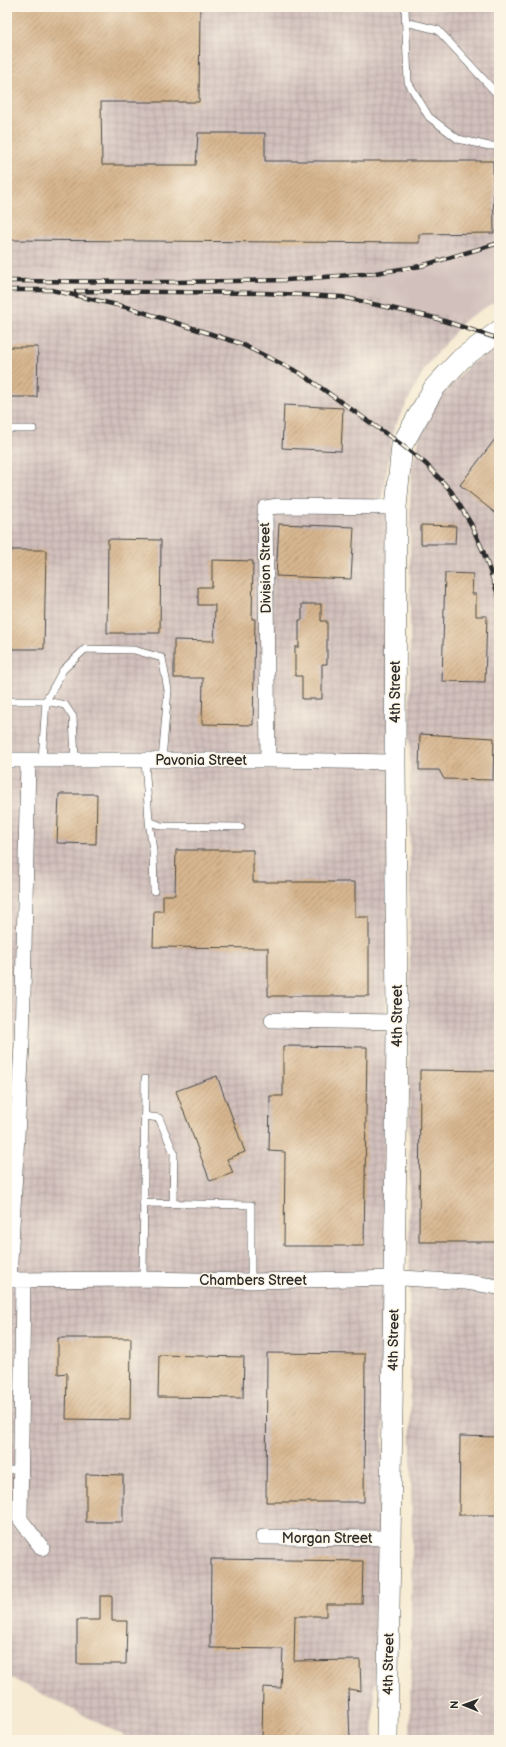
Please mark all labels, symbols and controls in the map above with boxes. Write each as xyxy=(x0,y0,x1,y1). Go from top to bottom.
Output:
street label: Division Street xyxy=(256,522,275,614)
street label: 4th Street xyxy=(387,660,404,723)
street label: Pavonia Street xyxy=(155,752,248,769)
street label: 4th Street xyxy=(389,984,406,1047)
street label: Chambers Street xyxy=(199,1272,307,1289)
street label: 4th Street xyxy=(384,1308,403,1371)
street label: Morgan Street xyxy=(282,1530,373,1547)
street label: 4th Street xyxy=(379,1632,398,1695)
north arrow xyxy=(444,1685,484,1725)
text: N xyxy=(448,1701,461,1709)

